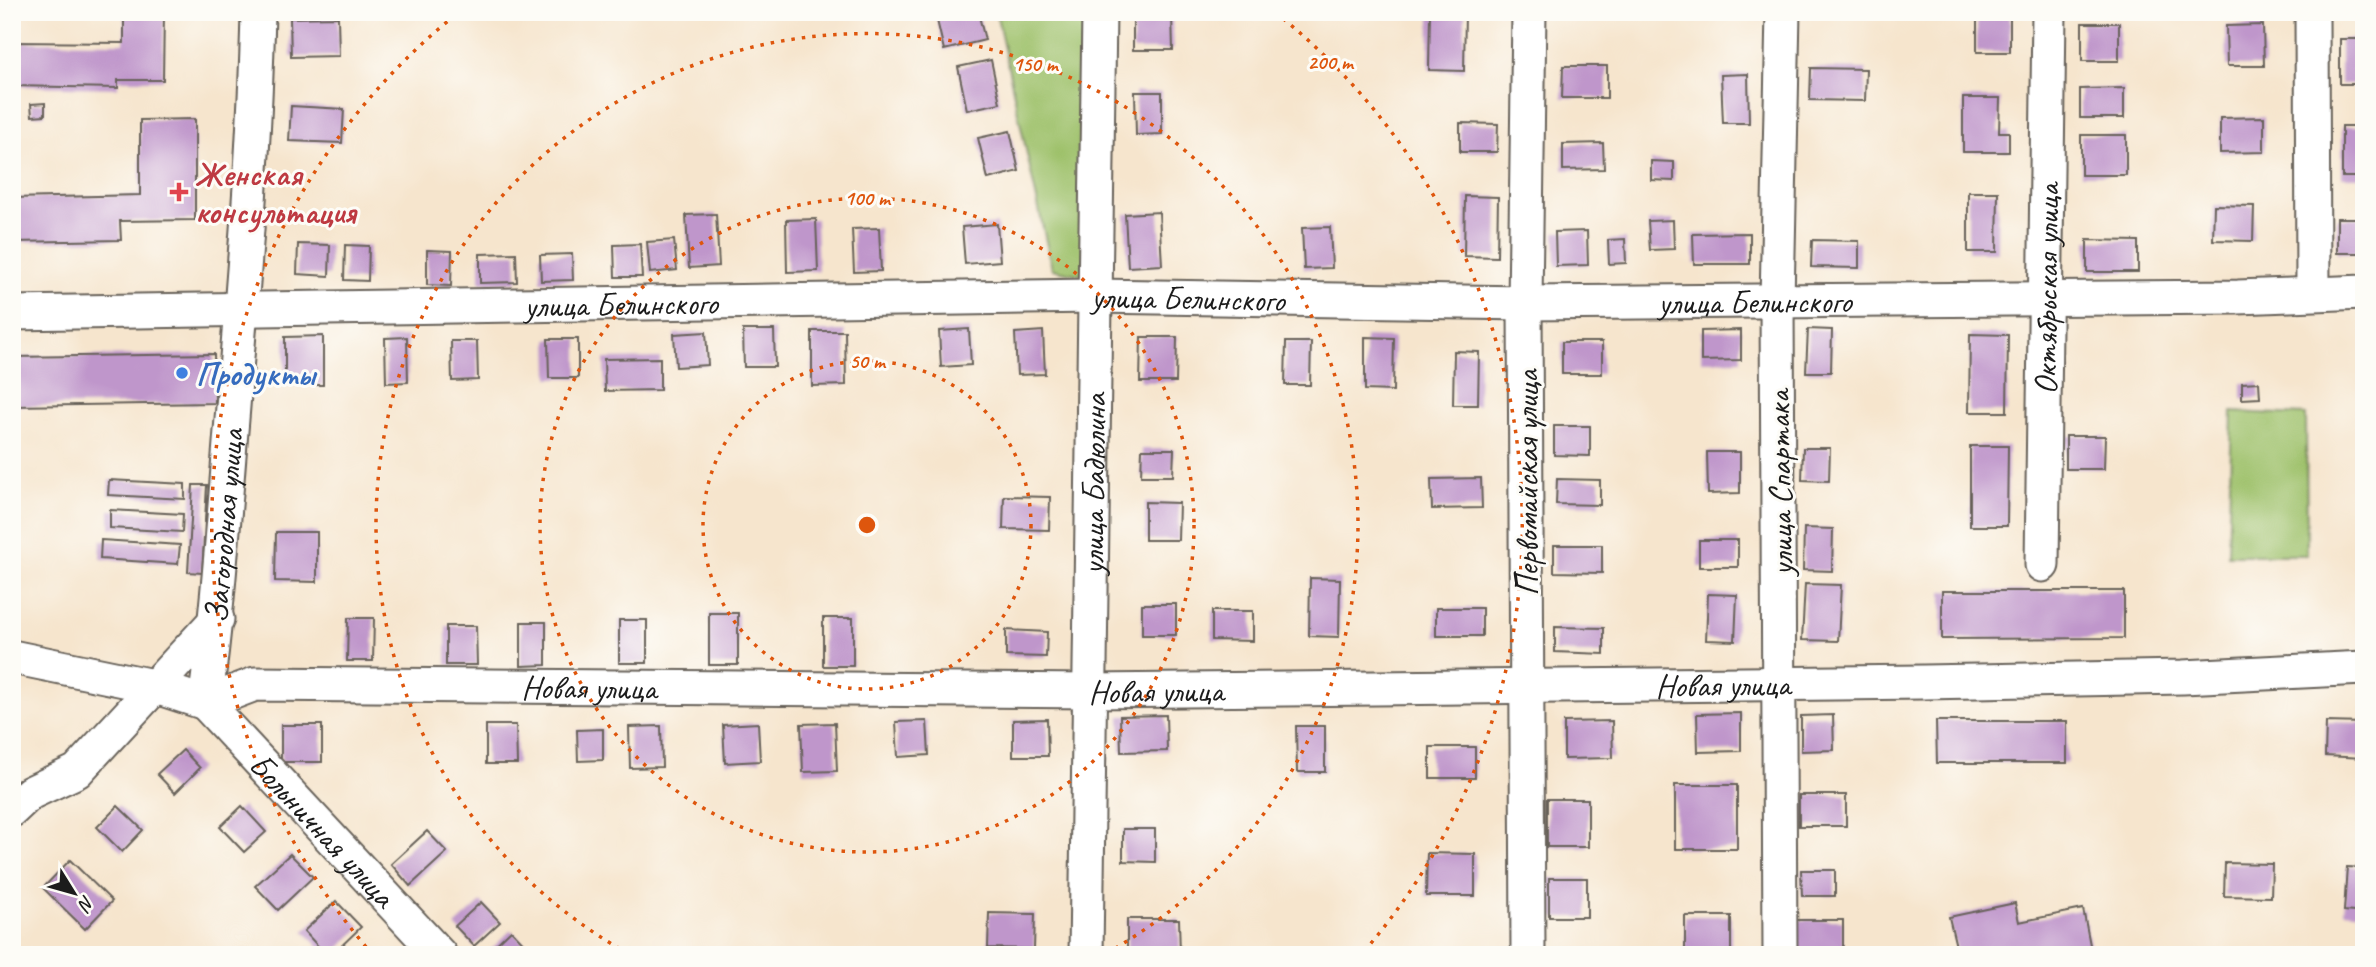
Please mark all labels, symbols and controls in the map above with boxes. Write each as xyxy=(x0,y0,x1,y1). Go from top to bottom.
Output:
text: 200 m xyxy=(1307,49,1355,75)
text: 150 m xyxy=(1012,51,1060,77)
place label: Женская консультация xyxy=(195,153,358,233)
street label: Октябрьская улица xyxy=(2024,181,2069,395)
marker: Женская консультация xyxy=(169,182,189,202)
text: 100 m xyxy=(844,185,892,211)
street label: улица Белинского xyxy=(1089,276,1287,321)
street label: улица Белинского xyxy=(1656,280,1854,324)
street label: улица Белинского xyxy=(522,282,720,327)
text: 50 m xyxy=(849,348,887,374)
place label: Продукты xyxy=(196,353,318,395)
marker: Продукты xyxy=(174,365,190,381)
street label: Первомайская улица xyxy=(1506,368,1548,596)
street label: улица Спартака xyxy=(1757,387,1803,578)
street label: улица Бадюлина xyxy=(1071,391,1116,577)
street label: Загородная улица xyxy=(195,426,253,625)
centre of rings xyxy=(855,513,879,537)
street label: Новая улица xyxy=(1655,663,1793,707)
street label: Новая улица xyxy=(521,666,659,709)
street label: Новая улица xyxy=(1088,670,1226,713)
street label: Больничная улица xyxy=(240,744,406,918)
north arrow xyxy=(38,858,108,928)
text: N xyxy=(72,891,100,917)

